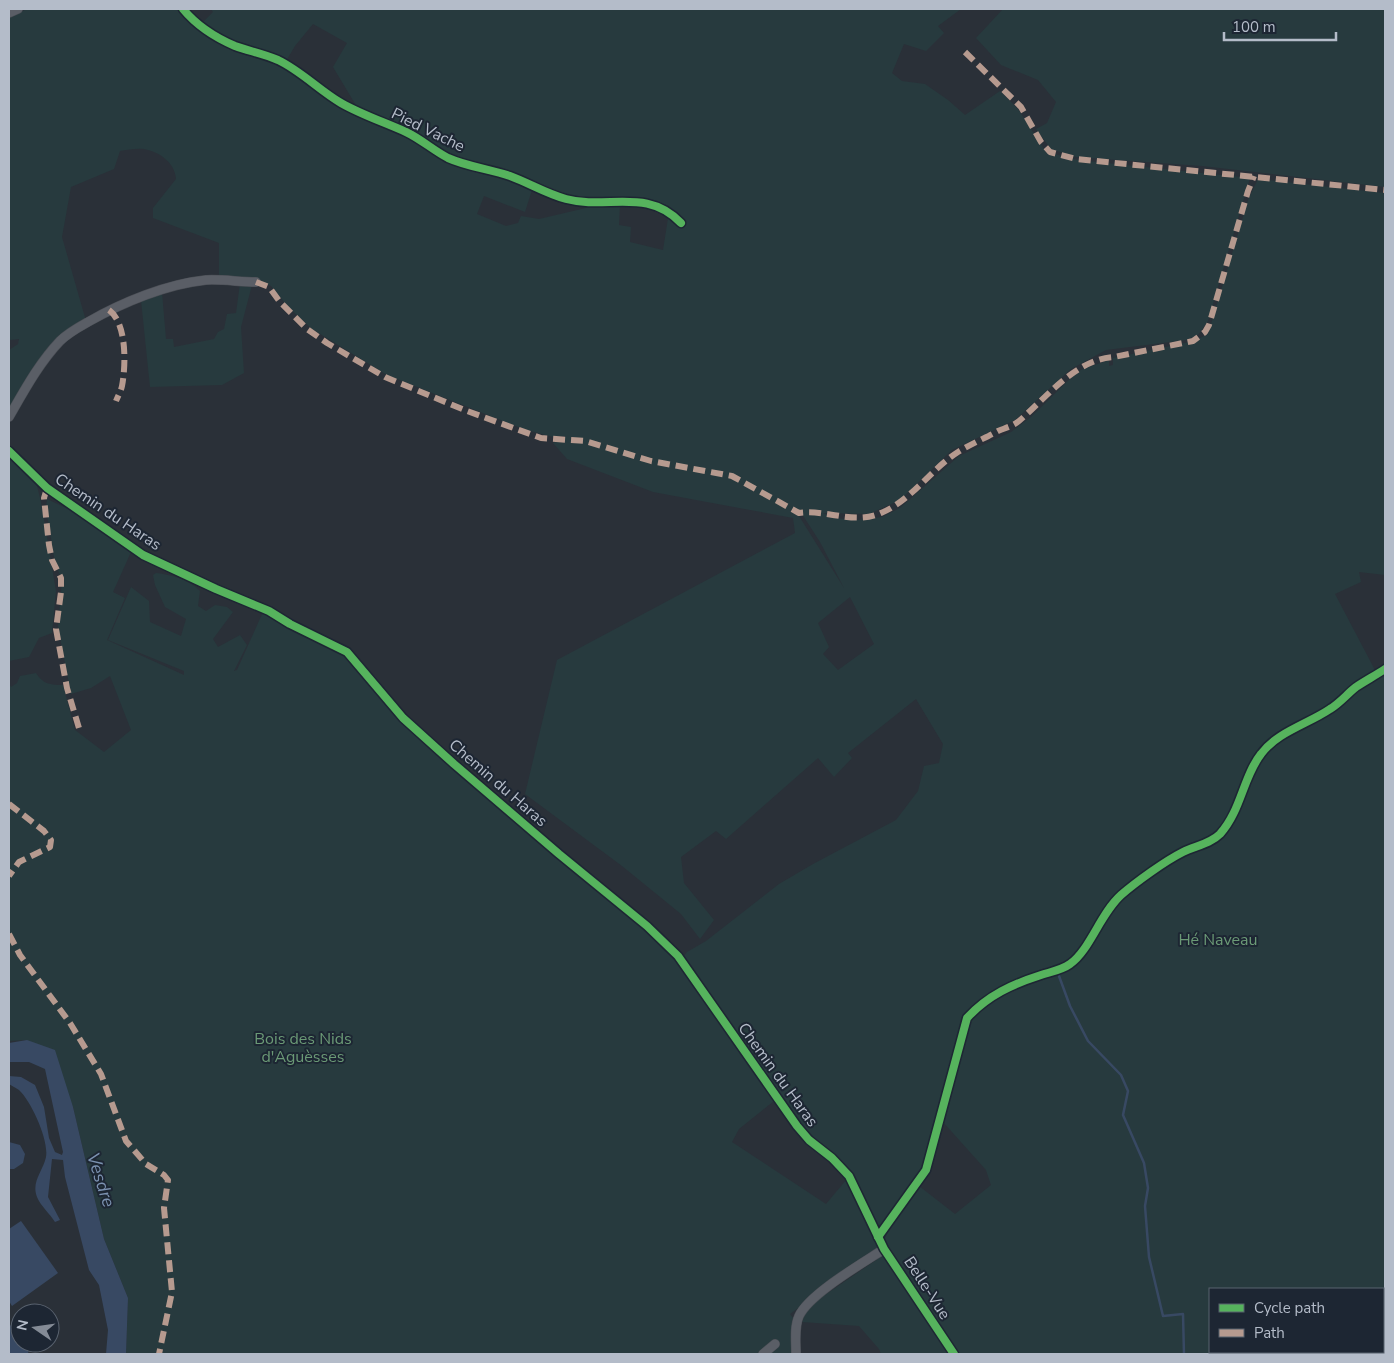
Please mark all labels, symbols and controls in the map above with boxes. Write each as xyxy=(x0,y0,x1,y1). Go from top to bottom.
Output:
scale bar xyxy=(1224,10,1336,42)
text: 100 m xyxy=(1232,17,1276,37)
street label: Pied Vache xyxy=(388,103,468,157)
street label: Chemin du Haras xyxy=(51,468,165,556)
street label: Chemin du Haras xyxy=(444,734,552,832)
park label: Hé Naveau xyxy=(1178,929,1258,951)
street label: Chemin du Haras xyxy=(733,1018,823,1132)
park label: Bois des Nids d'Aguèsses xyxy=(254,1028,352,1068)
water label: Vesdre xyxy=(81,1150,121,1211)
street label: Belle-Vue xyxy=(898,1252,956,1324)
legend xyxy=(1209,1288,1384,1353)
text: Cycle path xyxy=(1254,1298,1325,1318)
north arrow xyxy=(10,1303,60,1353)
text: N xyxy=(12,1318,33,1332)
text: Path xyxy=(1254,1323,1285,1343)

